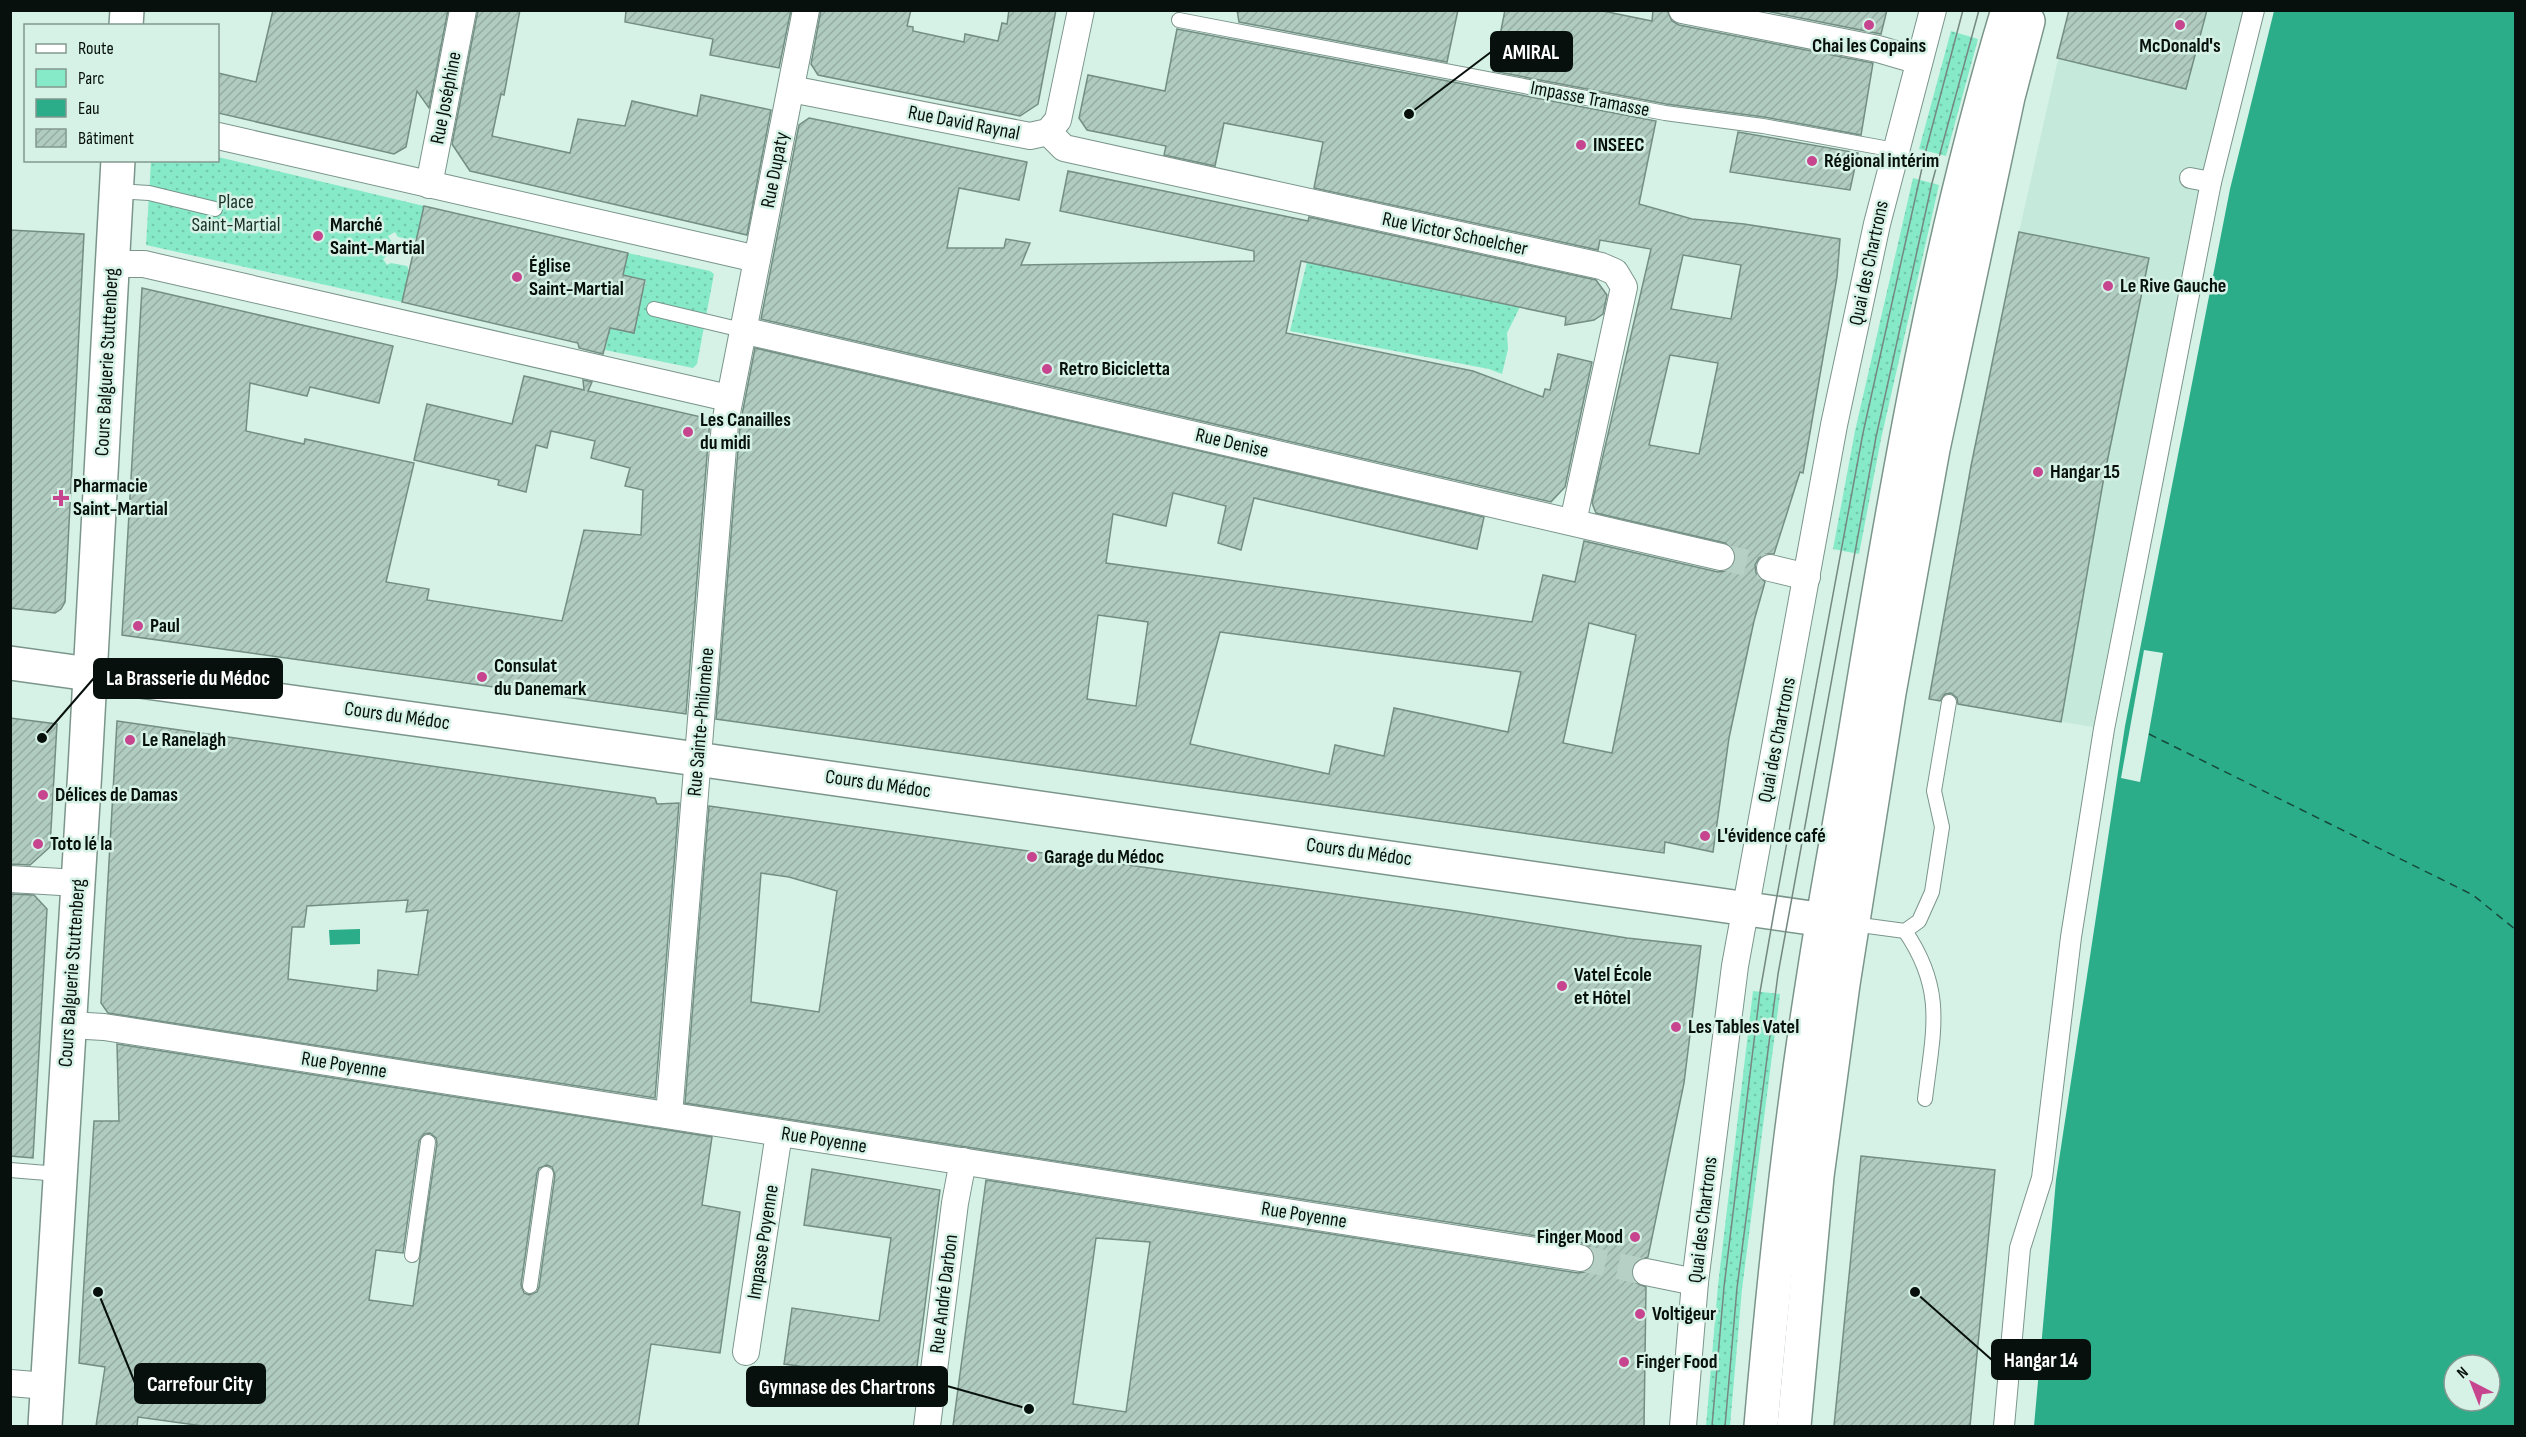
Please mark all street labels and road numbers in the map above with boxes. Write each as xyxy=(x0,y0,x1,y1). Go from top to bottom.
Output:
street label: Rue Joséphine xyxy=(425,50,467,146)
street label: Impasse Tramasse xyxy=(1528,76,1652,122)
street label: Rue David Raynal xyxy=(906,100,1022,146)
street label: Rue Dupaty xyxy=(756,130,794,210)
street label: Quai des Chartrons xyxy=(1844,198,1894,328)
street label: Rue Victor Schoelcher xyxy=(1380,207,1530,261)
street label: Cours Balguerie Stuttenberg xyxy=(90,267,124,457)
street label: Rue Denise xyxy=(1193,423,1271,463)
street label: Rue Sainte-Philomène xyxy=(683,647,719,797)
street label: Quai des Chartrons xyxy=(1753,675,1801,805)
street label: Cours du Médoc xyxy=(343,697,451,735)
street label: Cours du Médoc xyxy=(824,765,932,803)
street label: Cours du Médoc xyxy=(1305,833,1413,871)
street label: Cours Balguerie Stuttenberg xyxy=(53,878,91,1068)
street label: Rue Poyenne xyxy=(300,1046,388,1084)
street label: Rue Poyenne xyxy=(780,1121,868,1159)
street label: Quai des Chartrons xyxy=(1683,1155,1723,1285)
street label: Impasse Poyenne xyxy=(742,1183,784,1301)
street label: Rue Poyenne xyxy=(1260,1196,1348,1234)
street label: Rue André Darbon xyxy=(925,1233,963,1355)

